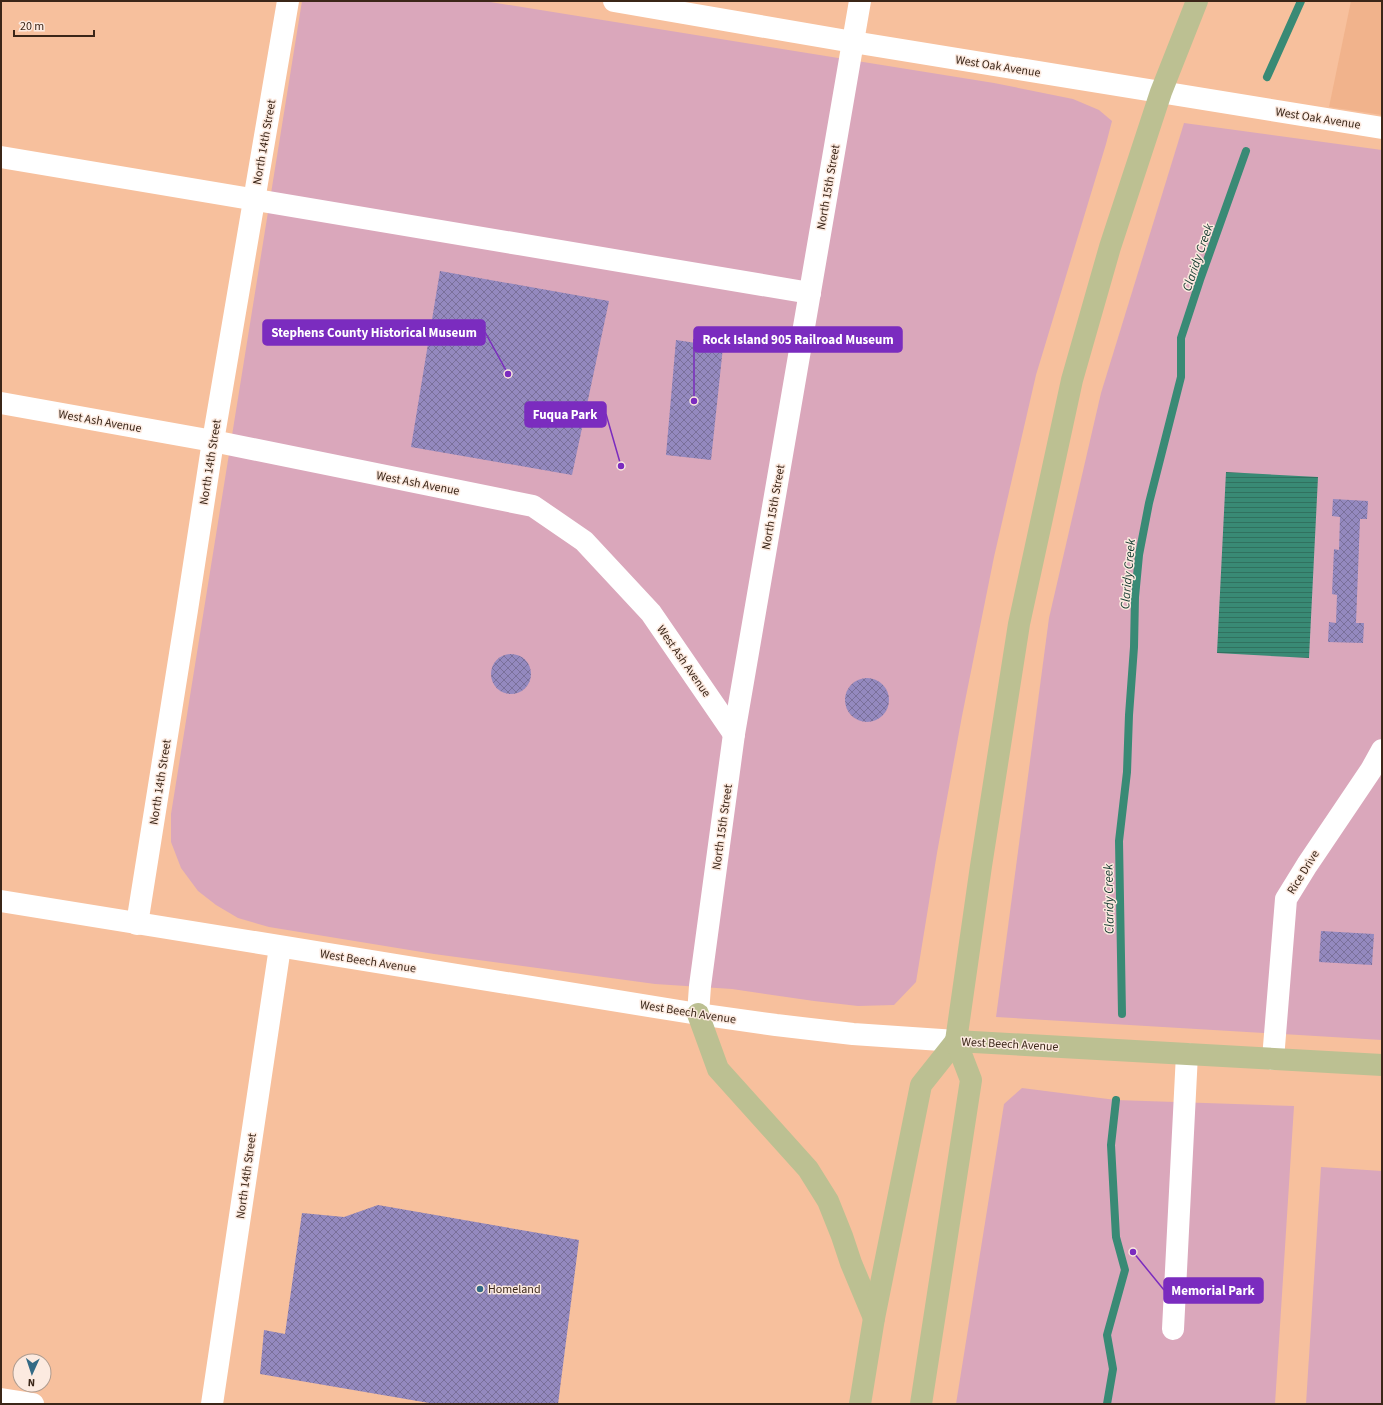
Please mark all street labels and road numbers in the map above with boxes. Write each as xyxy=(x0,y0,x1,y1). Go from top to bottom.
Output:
street label: West Oak Avenue xyxy=(954,51,1042,82)
street label: North 14th Street xyxy=(249,98,280,186)
street label: West Oak Avenue xyxy=(1274,103,1362,134)
street label: North 15th Street xyxy=(813,143,844,231)
street label: West Ash Avenue xyxy=(57,406,143,437)
street label: North 14th Street xyxy=(195,418,226,506)
street label: North 15th Street xyxy=(758,463,789,551)
street label: West Ash Avenue xyxy=(375,467,461,500)
street label: West Ash Avenue xyxy=(652,622,715,701)
street label: North 14th Street xyxy=(145,738,176,826)
street label: North 15th Street xyxy=(708,783,737,871)
street label: Rice Drive xyxy=(1283,847,1324,898)
street label: West Beech Avenue xyxy=(319,946,417,977)
street label: West Beech Avenue xyxy=(639,997,737,1028)
street label: West Beech Avenue xyxy=(961,1033,1059,1056)
street label: North 14th Street xyxy=(232,1132,261,1220)

